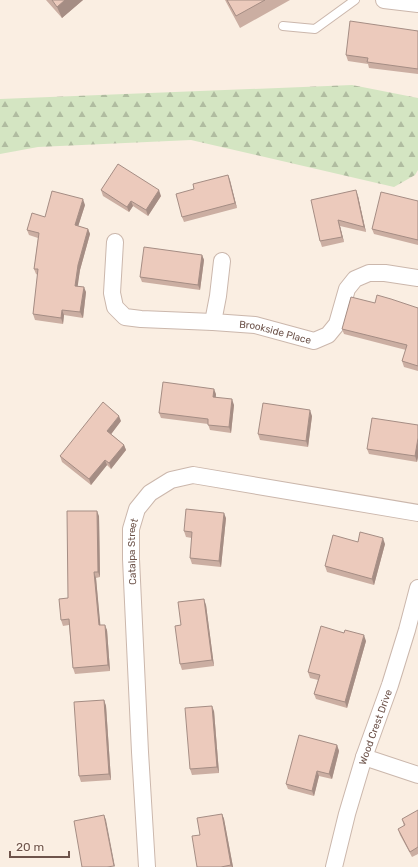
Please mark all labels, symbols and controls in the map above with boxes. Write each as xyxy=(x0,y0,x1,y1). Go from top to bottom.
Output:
street label: Brookside Place xyxy=(239,319,313,347)
street label: Catalpa Street xyxy=(126,517,141,585)
street label: Wood Crest Drive xyxy=(357,688,395,766)
scale bar xyxy=(10,833,69,859)
text: 20 m xyxy=(16,840,44,854)

